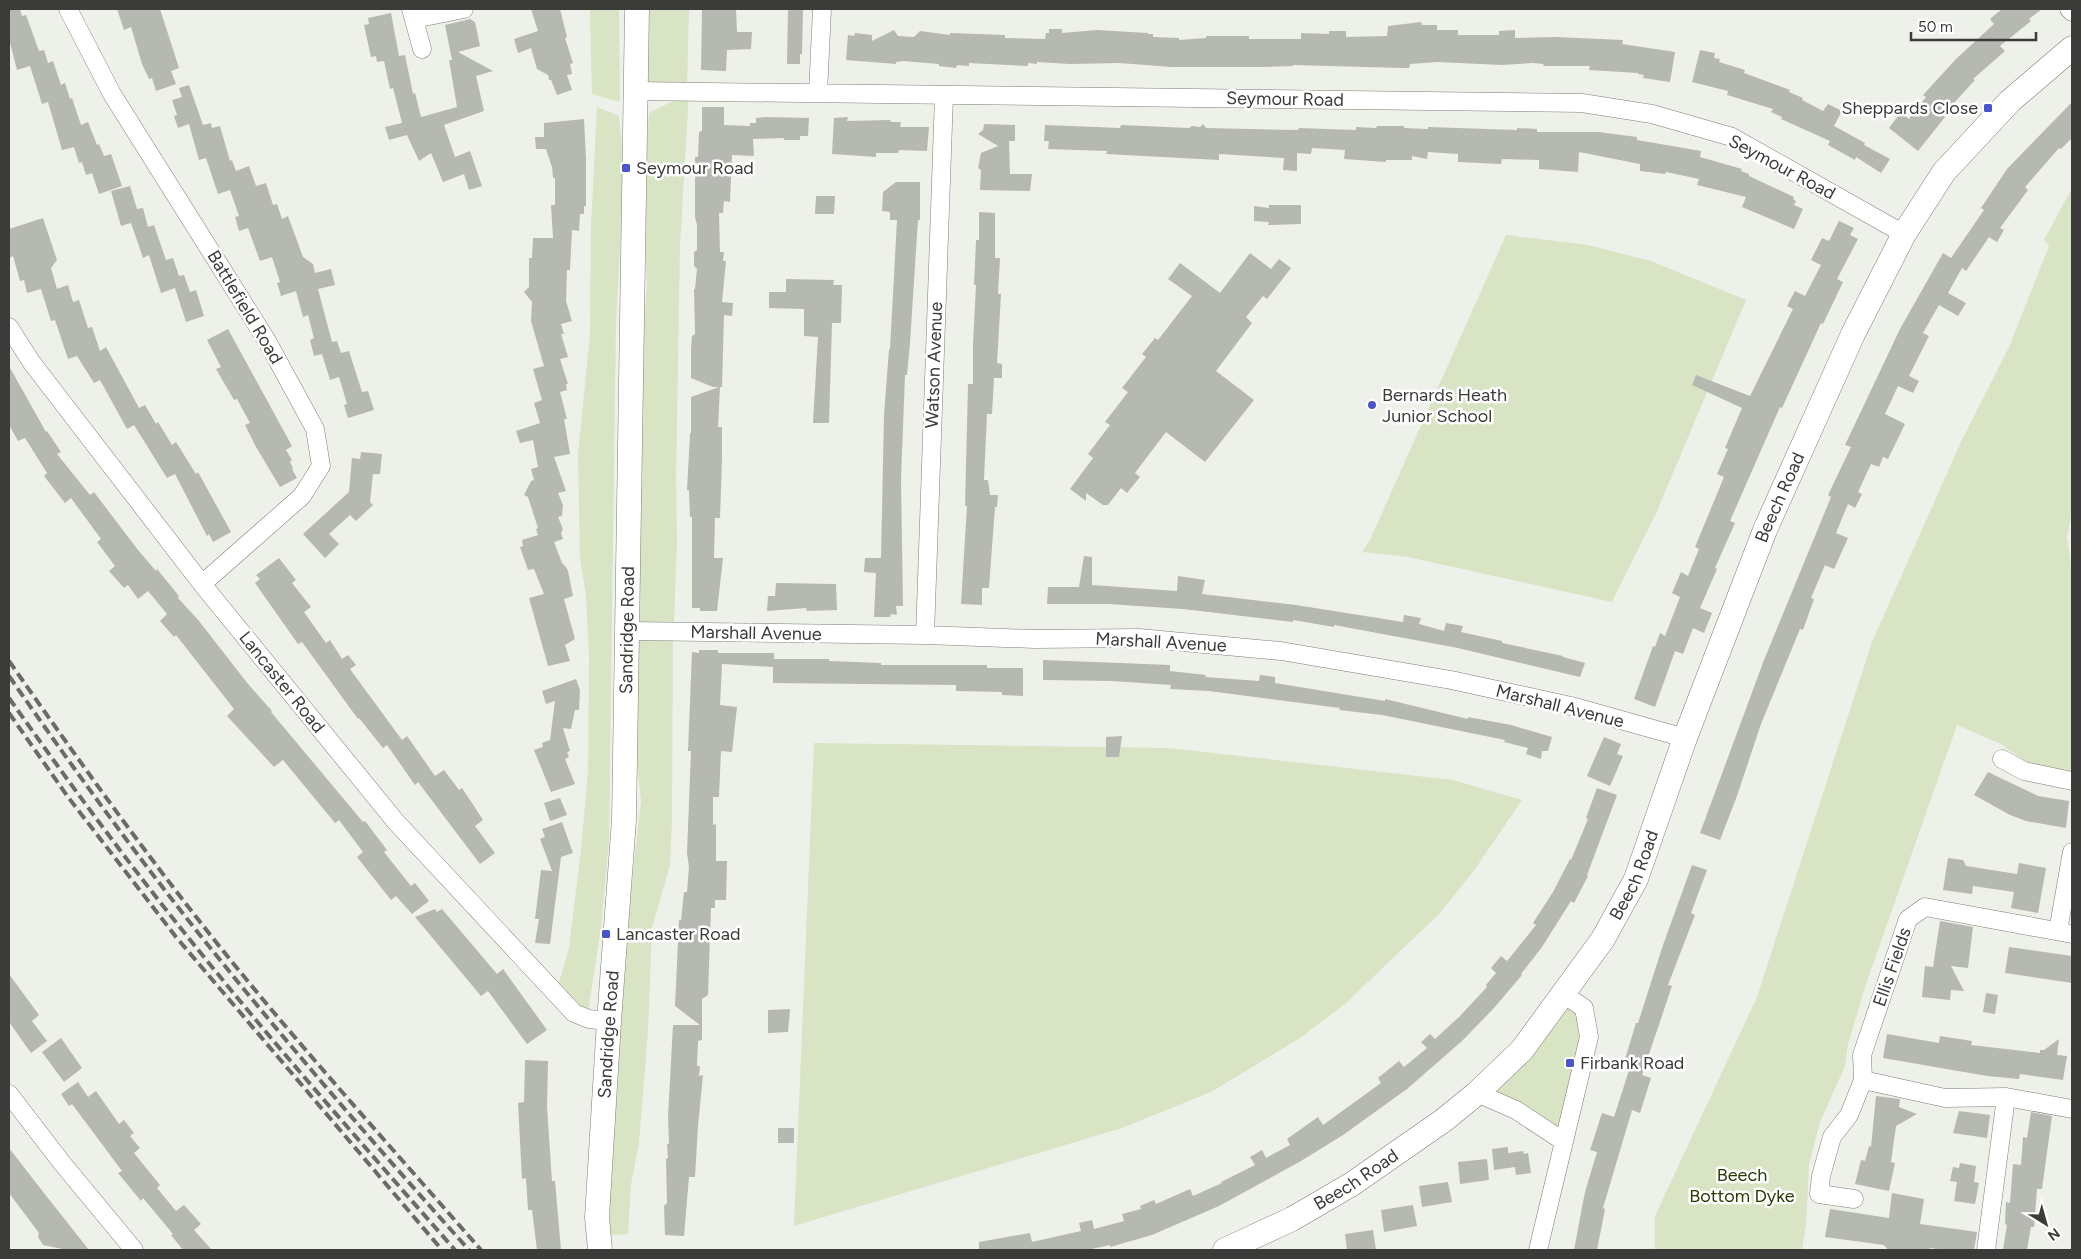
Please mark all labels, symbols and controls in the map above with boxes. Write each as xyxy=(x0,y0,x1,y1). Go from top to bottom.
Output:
scale bar xyxy=(1911,10,2036,42)
text: 50 m xyxy=(1918,18,1953,36)
street label: Seymour Road xyxy=(1226,87,1344,111)
place label: Sheppards Close xyxy=(1842,97,1978,119)
marker: Sheppards Close xyxy=(1982,102,1994,114)
street label: Seymour Road xyxy=(1725,130,1839,204)
place label: Seymour Road xyxy=(636,157,754,179)
marker: Seymour Road xyxy=(620,162,632,174)
street label: Battlefield Road xyxy=(202,246,288,368)
street label: Watson Avenue xyxy=(921,301,947,429)
place label: Bernards Heath Junior School xyxy=(1382,384,1507,427)
marker: Bernards Heath Junior School xyxy=(1366,399,1378,411)
street label: Beech Road xyxy=(1750,449,1809,546)
street label: Sandridge Road xyxy=(615,566,639,694)
street label: Marshall Avenue xyxy=(690,621,822,645)
street label: Lancaster Road xyxy=(234,627,330,737)
street label: Marshall Avenue xyxy=(1095,628,1227,656)
street label: Marshall Avenue xyxy=(1494,679,1627,733)
street label: Beech Road xyxy=(1605,827,1663,924)
place label: Lancaster Road xyxy=(616,923,740,945)
street label: Ellis Fields xyxy=(1868,925,1916,1009)
marker: Lancaster Road xyxy=(600,928,612,940)
street label: Sandridge Road xyxy=(593,970,624,1099)
place label: Firbank Road xyxy=(1580,1052,1684,1074)
marker: Firbank Road xyxy=(1564,1057,1576,1069)
street label: Beech Road xyxy=(1310,1144,1403,1215)
park label: Beech Bottom Dyke xyxy=(1689,1164,1795,1207)
north arrow xyxy=(2021,1199,2071,1249)
text: N xyxy=(2044,1224,2063,1244)

